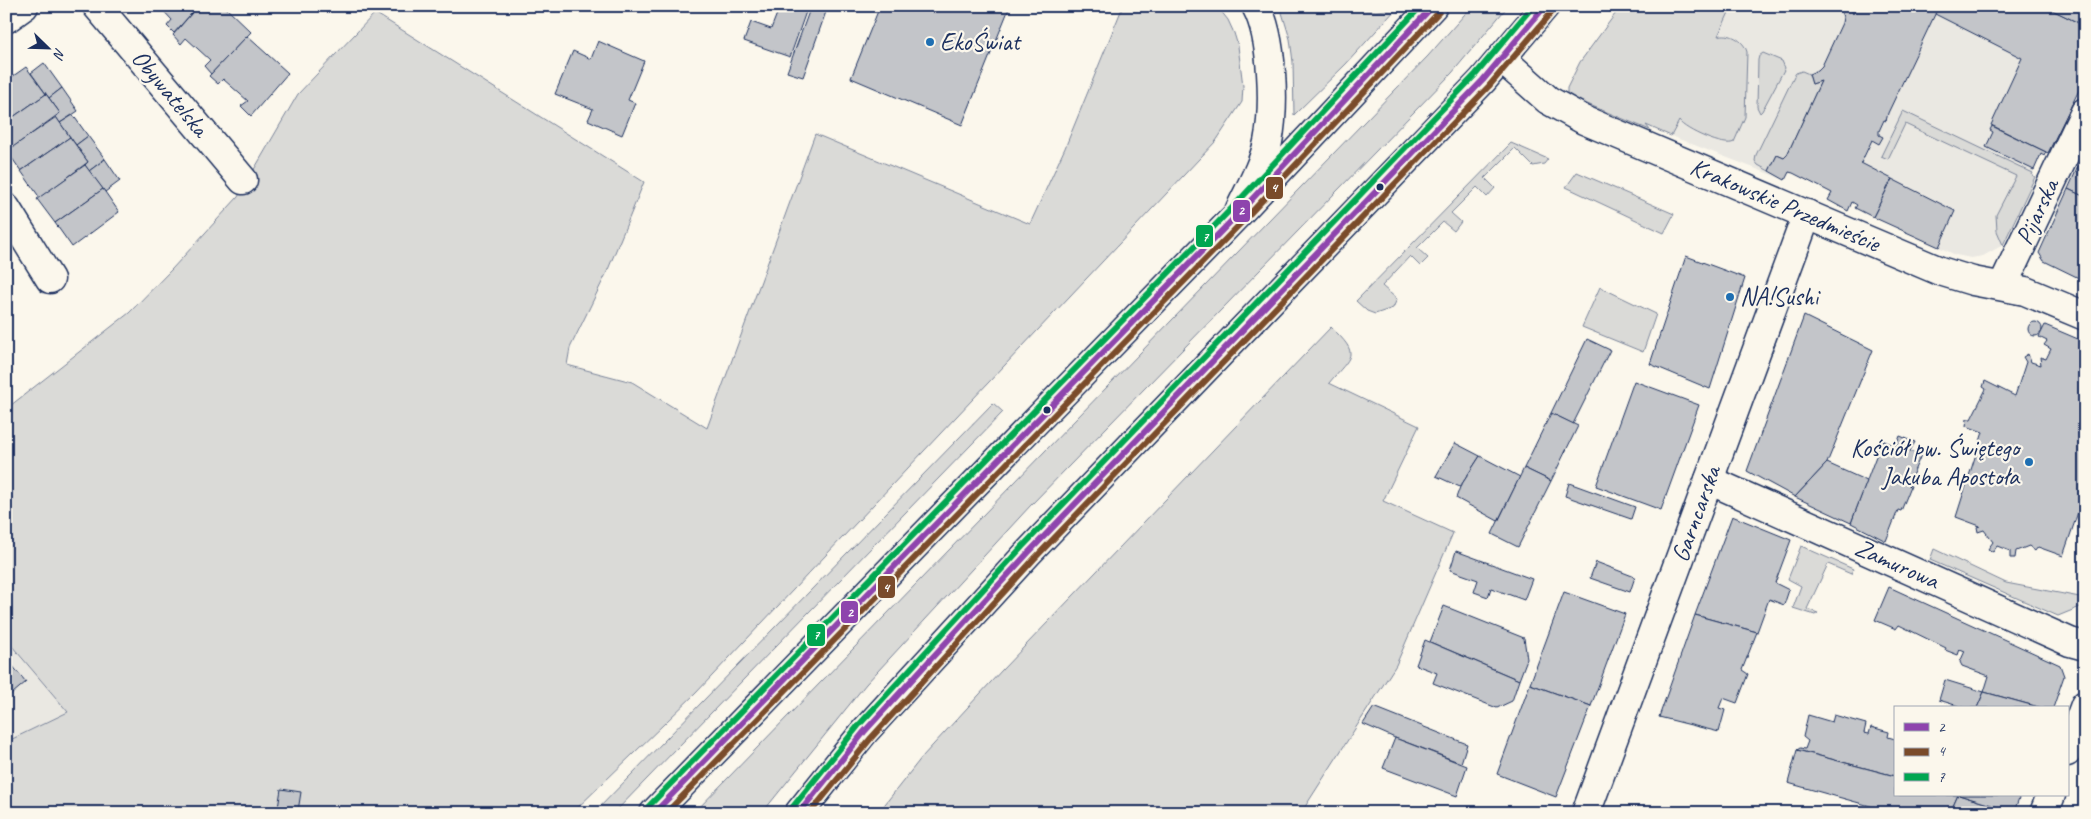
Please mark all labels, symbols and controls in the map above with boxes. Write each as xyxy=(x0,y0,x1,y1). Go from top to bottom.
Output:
north arrow xyxy=(22,22,72,72)
place label: EkoŚwiat xyxy=(940,26,1022,58)
marker: EkoŚwiat xyxy=(924,36,936,48)
street label: Obywatelska xyxy=(124,43,218,145)
text: N xyxy=(49,46,69,62)
street label: Krakowskie Przedmieście xyxy=(1685,151,1886,260)
street label: Pijarska xyxy=(2008,172,2067,250)
line badge: 4 xyxy=(1265,176,1284,200)
text: 4 xyxy=(1271,179,1279,196)
unlabelled marker xyxy=(1375,182,1385,192)
line badge: 2 xyxy=(1232,199,1251,223)
text: 2 xyxy=(1238,202,1246,219)
line badge: 7 xyxy=(1195,224,1214,248)
text: 7 xyxy=(1202,228,1210,245)
place label: NA!Sushi xyxy=(1740,281,1822,313)
marker: NA!Sushi xyxy=(1724,291,1736,303)
unlabelled marker xyxy=(1042,405,1052,415)
place label: Kościół pw. Świętego Jakuba Apostoła xyxy=(1851,432,2022,493)
marker: Kościół pw. Świętego Jakuba Apostoła xyxy=(2023,456,2035,468)
street label: Garncarska xyxy=(1664,459,1729,566)
street label: Zamurowa xyxy=(1850,531,1946,597)
line badge: 4 xyxy=(877,575,896,599)
text: 4 xyxy=(883,579,891,596)
line badge: 2 xyxy=(840,600,859,624)
text: 2 xyxy=(847,604,855,621)
line badge: 7 xyxy=(806,623,826,647)
text: 7 xyxy=(813,626,821,643)
legend xyxy=(1894,706,2068,796)
text: 2 xyxy=(1938,718,1946,737)
text: 4 xyxy=(1938,742,1946,761)
text: 7 xyxy=(1938,768,1946,787)

